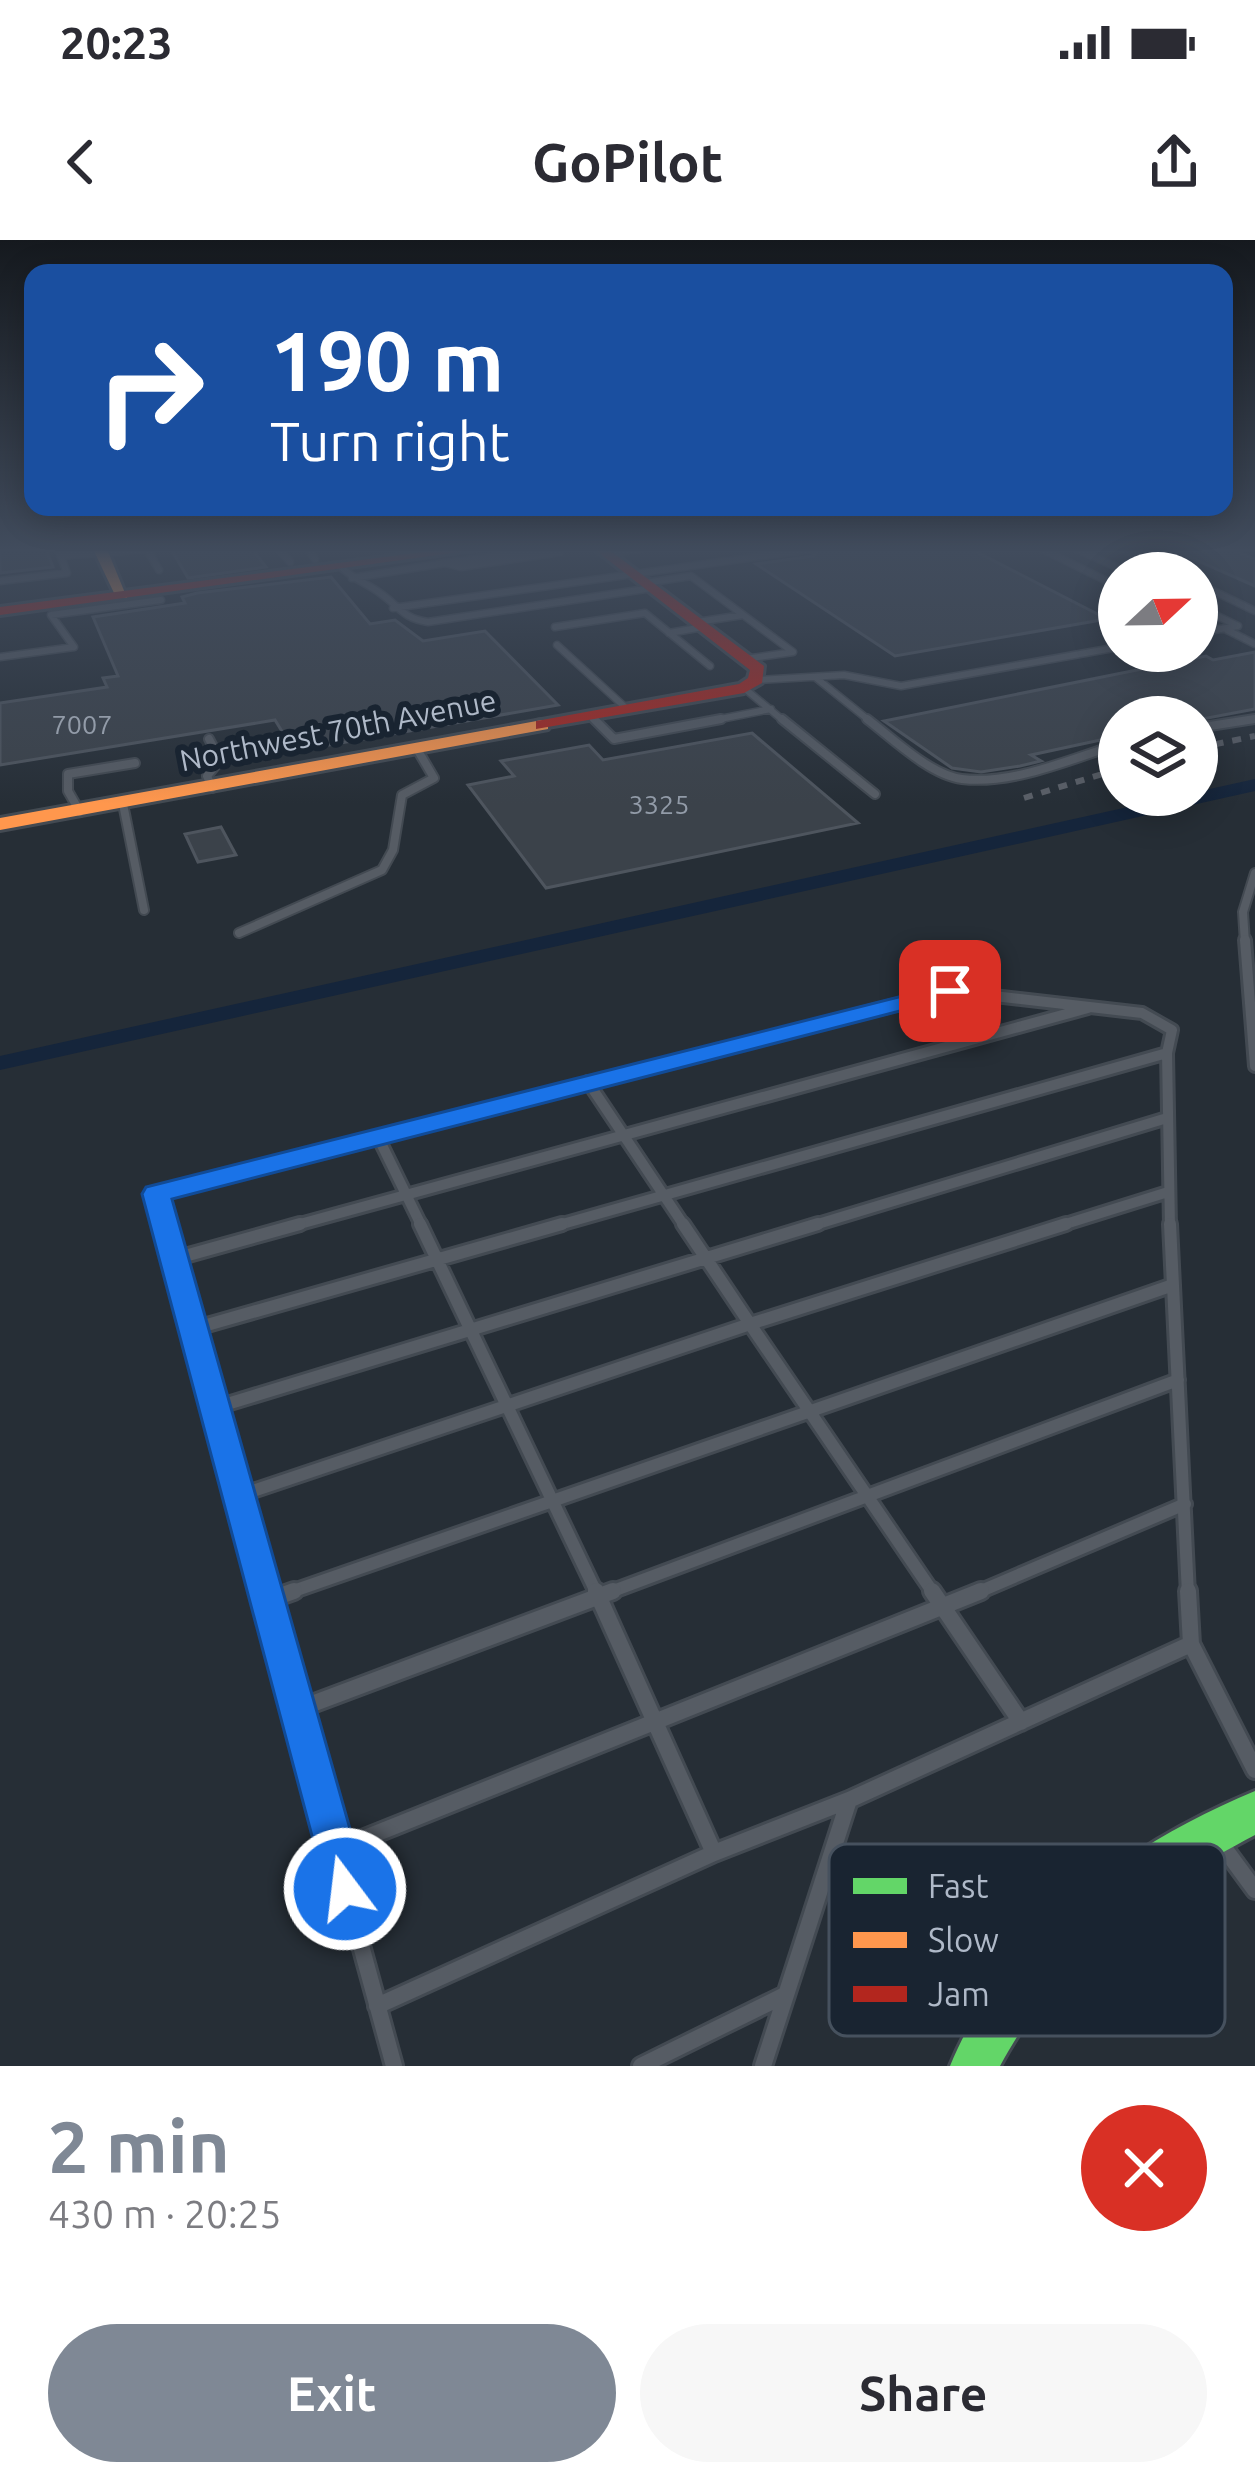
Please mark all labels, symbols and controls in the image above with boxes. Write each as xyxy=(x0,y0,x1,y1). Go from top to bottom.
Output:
text: 20:23 xyxy=(60,17,173,68)
icon: back xyxy=(48,129,114,195)
icon: share xyxy=(1141,129,1207,195)
text: GoPilot xyxy=(532,132,723,192)
icon: right xyxy=(72,312,228,468)
text: 190 m xyxy=(270,313,504,407)
text: Turn right xyxy=(270,411,510,471)
north arrow xyxy=(1098,552,1218,672)
map controls xyxy=(1098,552,1218,816)
street label: Northwest 70th Avenue xyxy=(177,683,499,777)
button: layers xyxy=(1098,696,1218,816)
house number: 7007 xyxy=(52,709,112,739)
house number: 3325 xyxy=(629,789,689,819)
pin xyxy=(899,940,1001,1042)
icon: arrive xyxy=(917,958,983,1024)
position arrow xyxy=(282,1826,408,1952)
legend xyxy=(829,1844,1225,2036)
text: Fast xyxy=(928,1867,988,1904)
text: Slow xyxy=(928,1921,999,1958)
text: Jam xyxy=(928,1975,990,2012)
button: close xyxy=(1081,2105,1207,2231)
text: 2 min xyxy=(48,2106,230,2187)
text: 430 m · 20:25 xyxy=(48,2192,282,2235)
button: Exit xyxy=(48,2324,616,2462)
button: Share xyxy=(640,2324,1207,2462)

